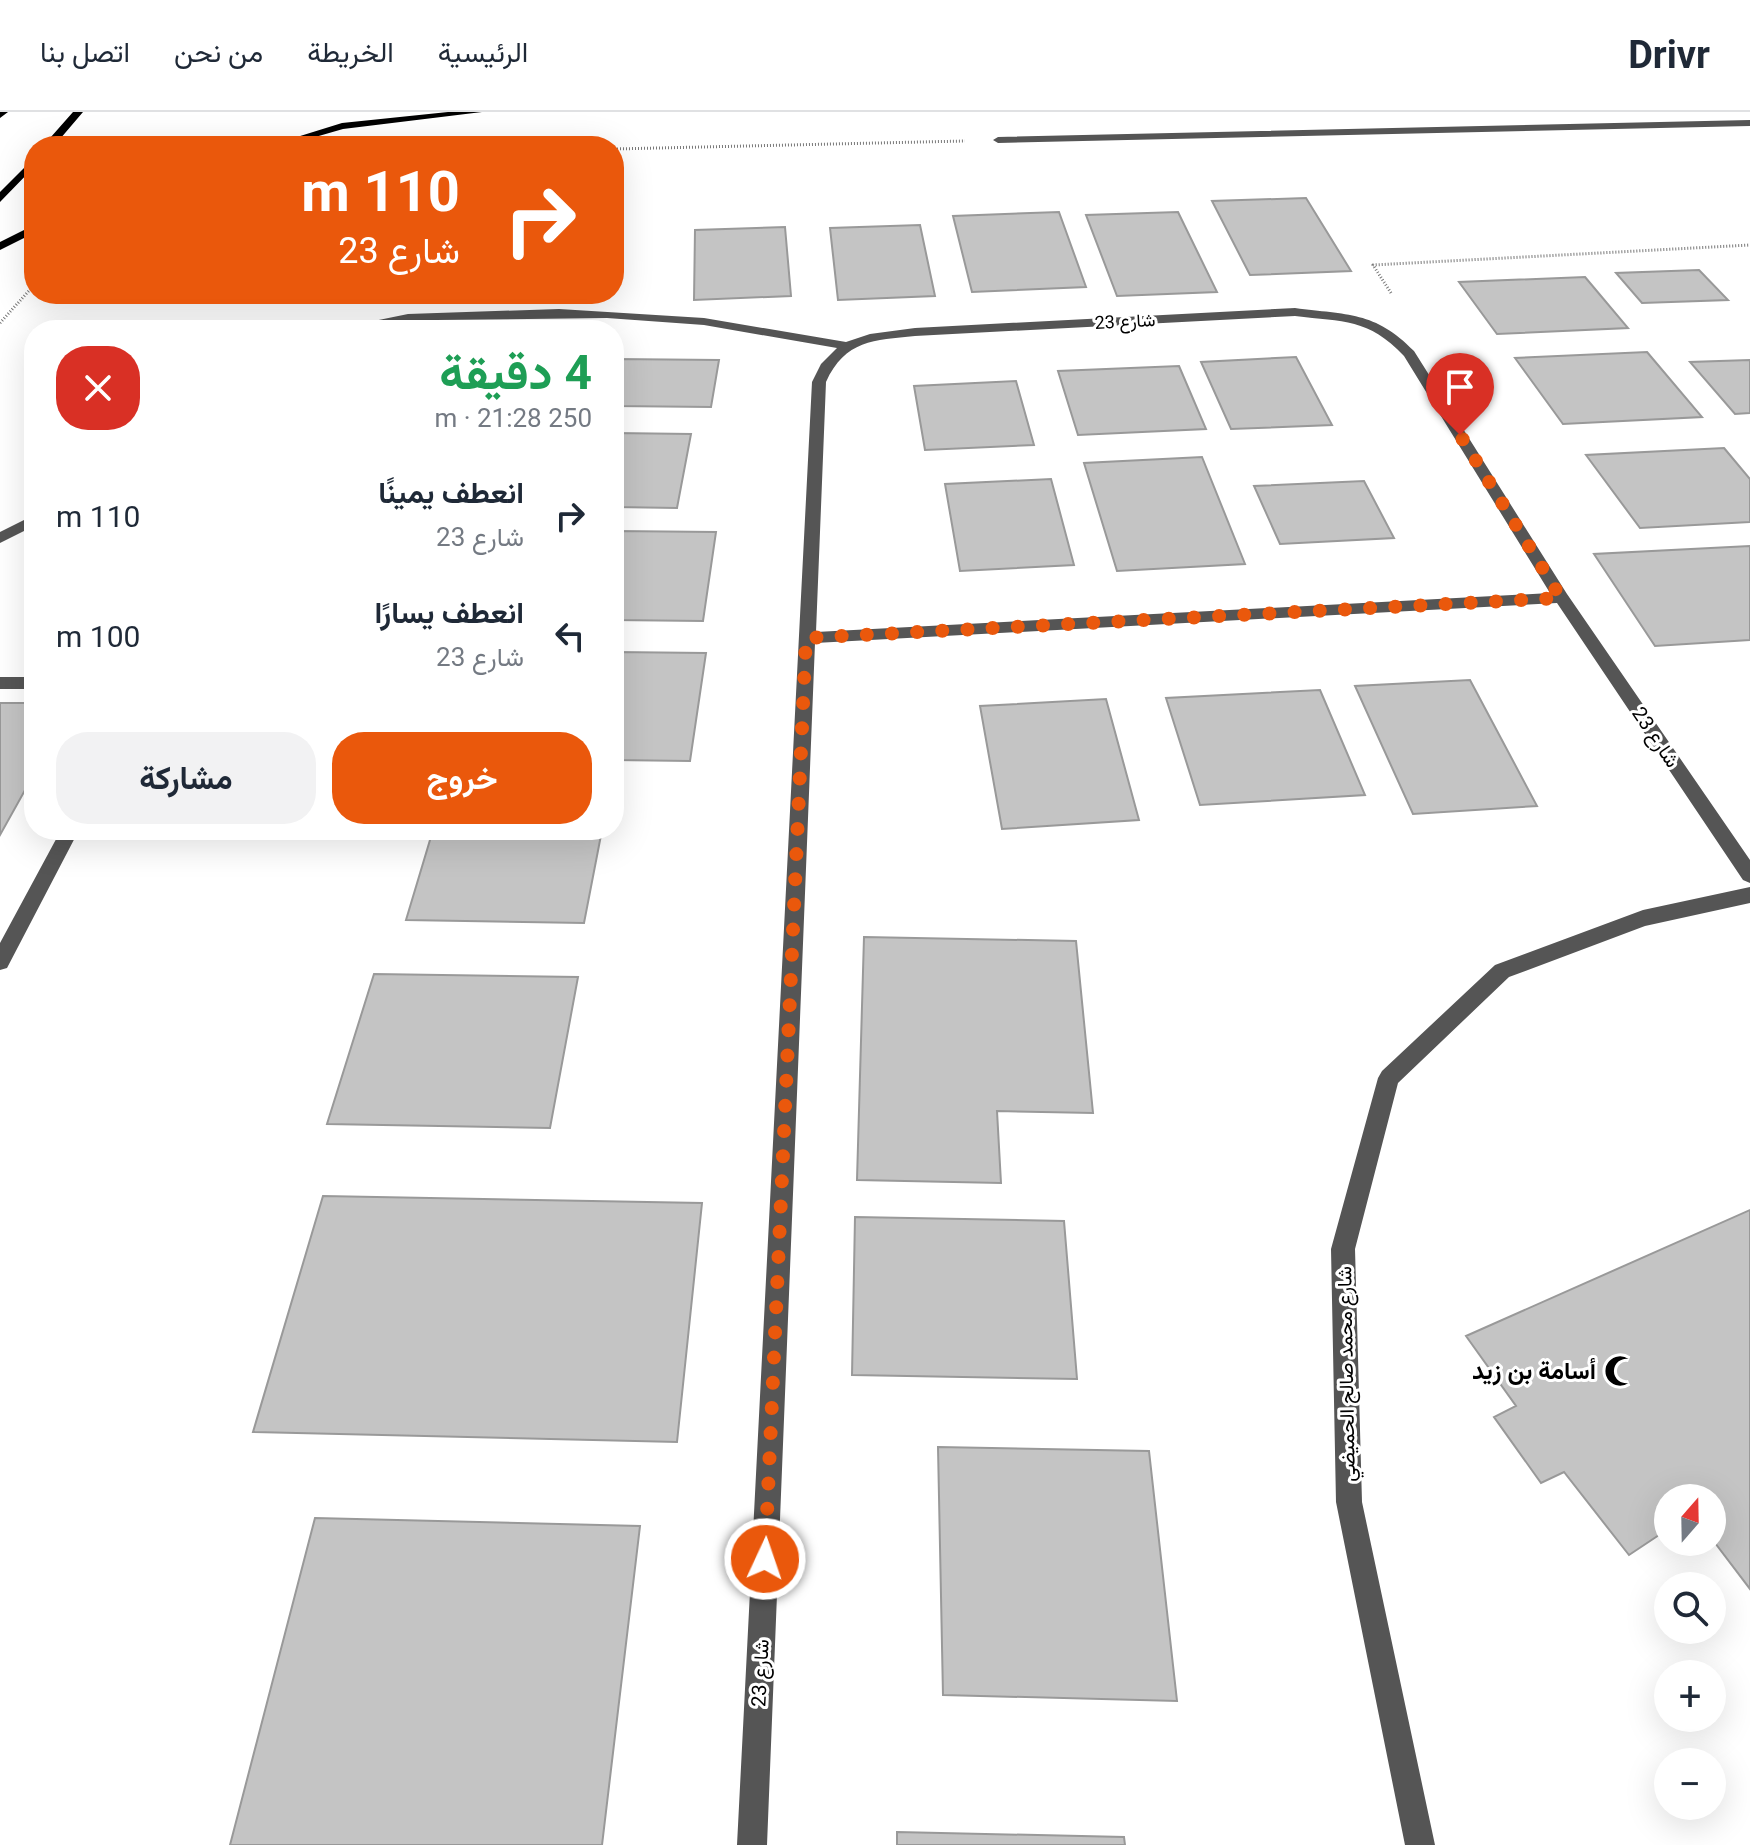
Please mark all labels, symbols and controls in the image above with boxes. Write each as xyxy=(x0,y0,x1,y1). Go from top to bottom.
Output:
text: Drivr xyxy=(1628,33,1710,77)
text: اتصل بنا xyxy=(40,36,130,69)
text: من نحن xyxy=(174,36,263,69)
text: الخريطة xyxy=(307,36,394,69)
text: الرئيسية xyxy=(438,36,528,69)
text: 110 m xyxy=(301,159,460,225)
icon: right xyxy=(488,168,592,272)
text: شارع 23 xyxy=(338,230,460,272)
street label: شارع 23 xyxy=(1094,309,1156,335)
text: 4 دقيقة xyxy=(439,344,592,401)
button: close xyxy=(56,346,140,430)
pin xyxy=(1426,353,1494,435)
icon: arrive xyxy=(1438,365,1482,409)
text: 250 m · 21:28 xyxy=(434,403,592,433)
text: انعطف يمينًا xyxy=(378,475,524,510)
icon: right xyxy=(548,494,592,538)
text: 110 m xyxy=(56,499,140,534)
text: شارع 23 xyxy=(436,522,524,552)
text: انعطف يسارًا xyxy=(375,595,524,630)
icon: left xyxy=(548,614,592,658)
text: 100 m xyxy=(56,619,140,654)
text: شارع 23 xyxy=(436,642,524,672)
street label: شارع 23 xyxy=(1625,702,1685,773)
button: مشاركة xyxy=(56,732,316,824)
button: خروج xyxy=(332,732,592,824)
street label: شارع محمد صالح الحميضي xyxy=(1332,1266,1365,1482)
mosque icon: أسامة بن زيد xyxy=(1603,1354,1637,1388)
place label: أسامة بن زيد xyxy=(1472,1357,1596,1386)
north arrow xyxy=(1654,1484,1726,1556)
map controls xyxy=(1654,1484,1726,1820)
position arrow xyxy=(723,1517,807,1601)
button: search xyxy=(1654,1572,1726,1644)
street label: شارع 23 xyxy=(746,1639,776,1708)
button: + xyxy=(1654,1660,1726,1732)
button: − xyxy=(1654,1748,1726,1820)

